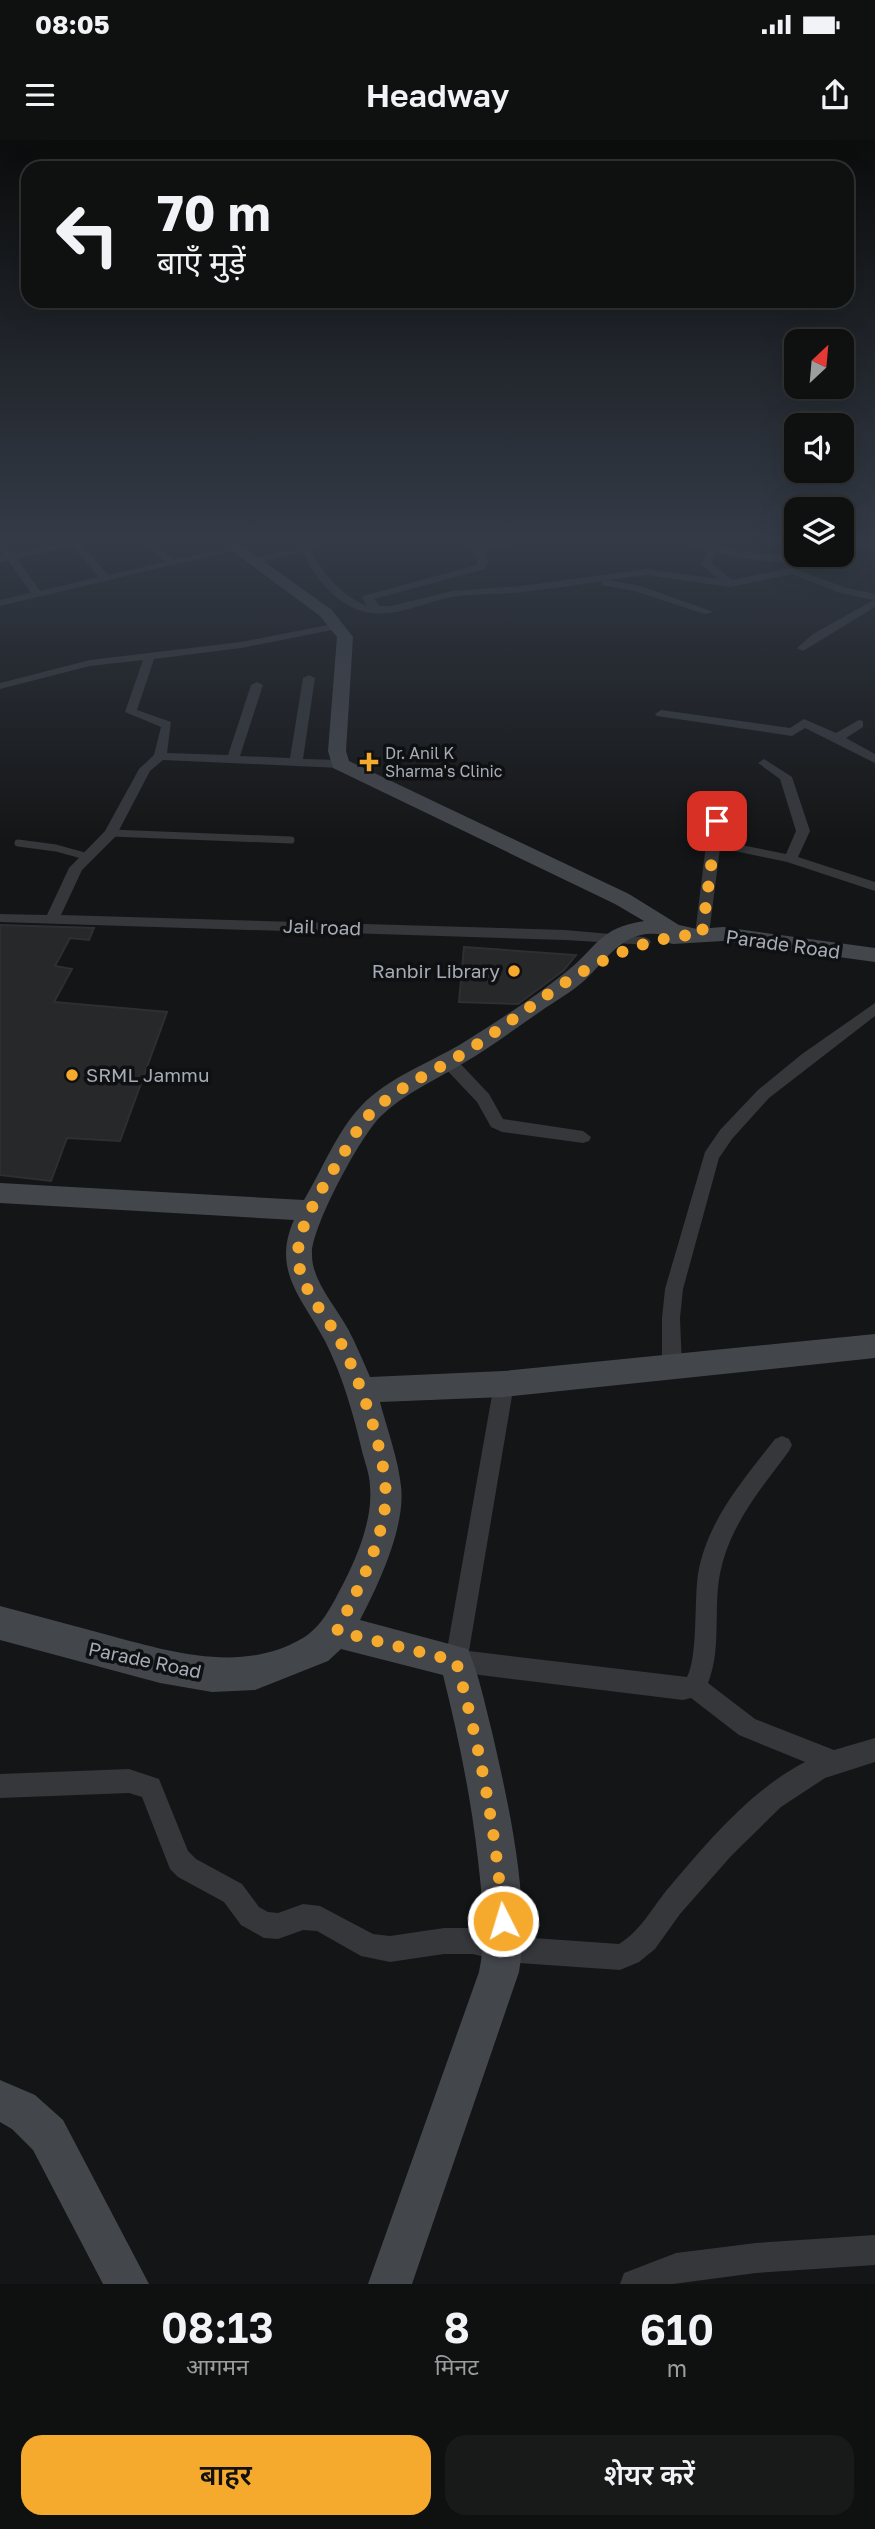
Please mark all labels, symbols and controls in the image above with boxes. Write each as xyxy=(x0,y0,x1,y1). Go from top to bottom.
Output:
text: 08:05 xyxy=(35,9,110,40)
icon: menu xyxy=(21,76,59,114)
text: Headway xyxy=(366,76,509,114)
icon: share xyxy=(816,76,854,114)
text: 70 m xyxy=(157,183,271,242)
icon: left xyxy=(42,189,133,280)
text: बाएँ मुड़ें xyxy=(157,243,246,281)
north arrow xyxy=(784,329,854,399)
map controls xyxy=(784,329,854,567)
button: sound xyxy=(784,413,854,483)
button: layers xyxy=(784,497,854,567)
place label: Dr. Anil K Sharma's Clinic xyxy=(385,743,503,781)
marker: Dr. Anil K Sharma's Clinic xyxy=(359,752,379,772)
pin xyxy=(687,791,747,851)
icon: arrive xyxy=(698,802,736,840)
street label: Jail road xyxy=(283,914,362,939)
street label: Parade Road xyxy=(725,924,842,963)
place label: Ranbir Library xyxy=(372,959,500,982)
marker: Ranbir Library xyxy=(506,963,522,979)
place label: SRML Jammu xyxy=(86,1063,209,1086)
marker: SRML Jammu xyxy=(64,1067,80,1083)
street label: Parade Road xyxy=(86,1636,204,1683)
position arrow xyxy=(466,1884,540,1958)
text: 08:13 xyxy=(161,2302,274,2352)
text: 8 xyxy=(444,2302,470,2352)
text: 610 xyxy=(640,2304,714,2354)
text: आगमन xyxy=(186,2352,249,2380)
text: मिनट xyxy=(435,2352,479,2380)
text: m xyxy=(667,2354,687,2382)
button: बाहर xyxy=(21,2435,431,2515)
button: शेयर करें xyxy=(445,2435,854,2515)

